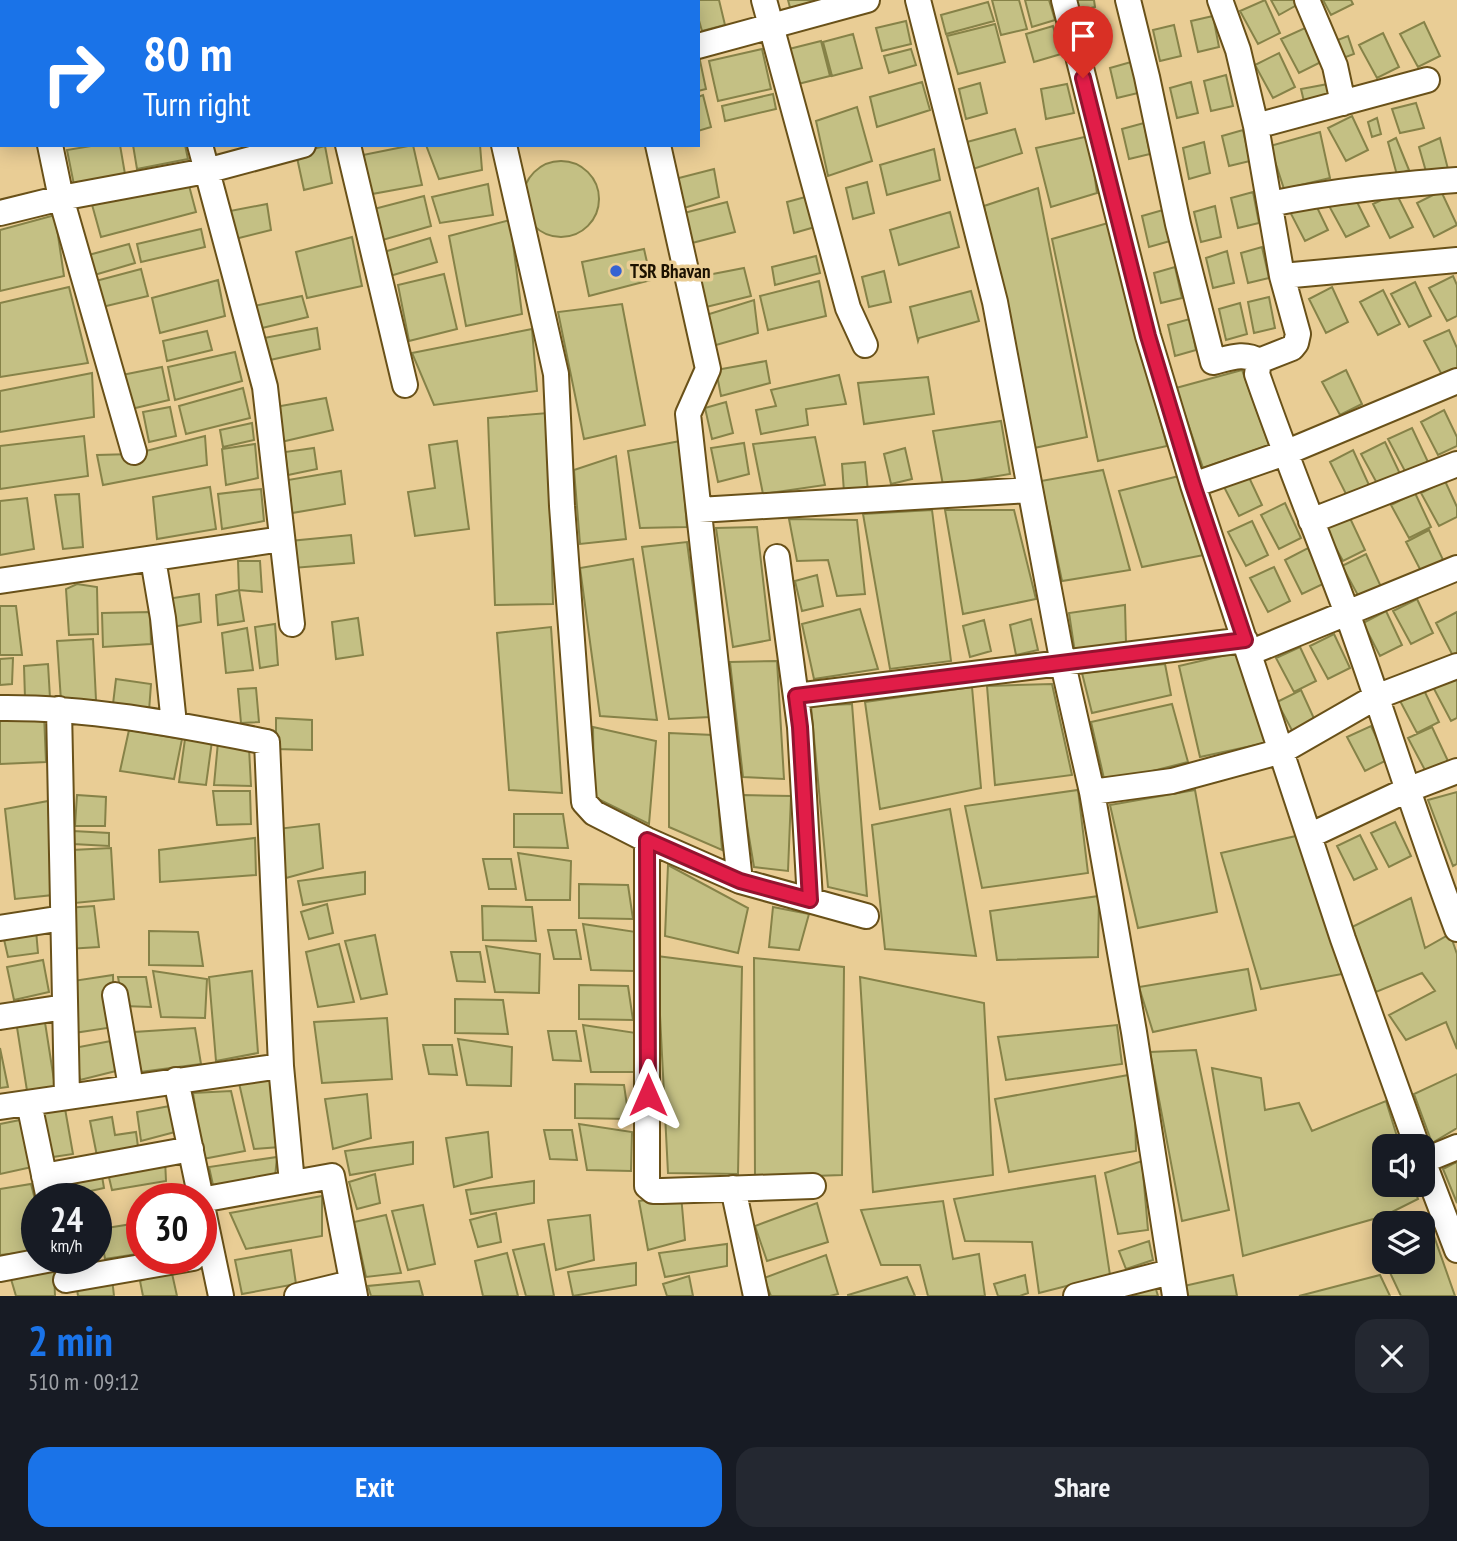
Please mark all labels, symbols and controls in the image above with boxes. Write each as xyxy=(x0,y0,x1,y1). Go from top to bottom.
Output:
pin xyxy=(1053,6,1113,78)
icon: arrive xyxy=(1064,17,1102,55)
text: 80 m xyxy=(143,21,232,85)
icon: right xyxy=(28,28,119,119)
text: Turn right xyxy=(143,83,251,125)
place label: TSR Bhavan xyxy=(630,259,710,283)
marker: TSR Bhavan xyxy=(608,263,624,279)
position arrow xyxy=(611,1058,685,1132)
map controls xyxy=(1372,1134,1435,1274)
button: sound xyxy=(1372,1134,1435,1197)
speed limit sign: 30 xyxy=(126,1183,217,1274)
text: 24 xyxy=(50,1196,83,1242)
button: layers xyxy=(1372,1211,1435,1274)
text: km/h xyxy=(51,1234,82,1257)
text: 2 min xyxy=(28,1313,113,1368)
button: close xyxy=(1355,1319,1429,1393)
text: 510 m · 09:12 xyxy=(28,1367,140,1396)
button: Exit xyxy=(28,1447,722,1527)
button: Share xyxy=(736,1447,1429,1527)

